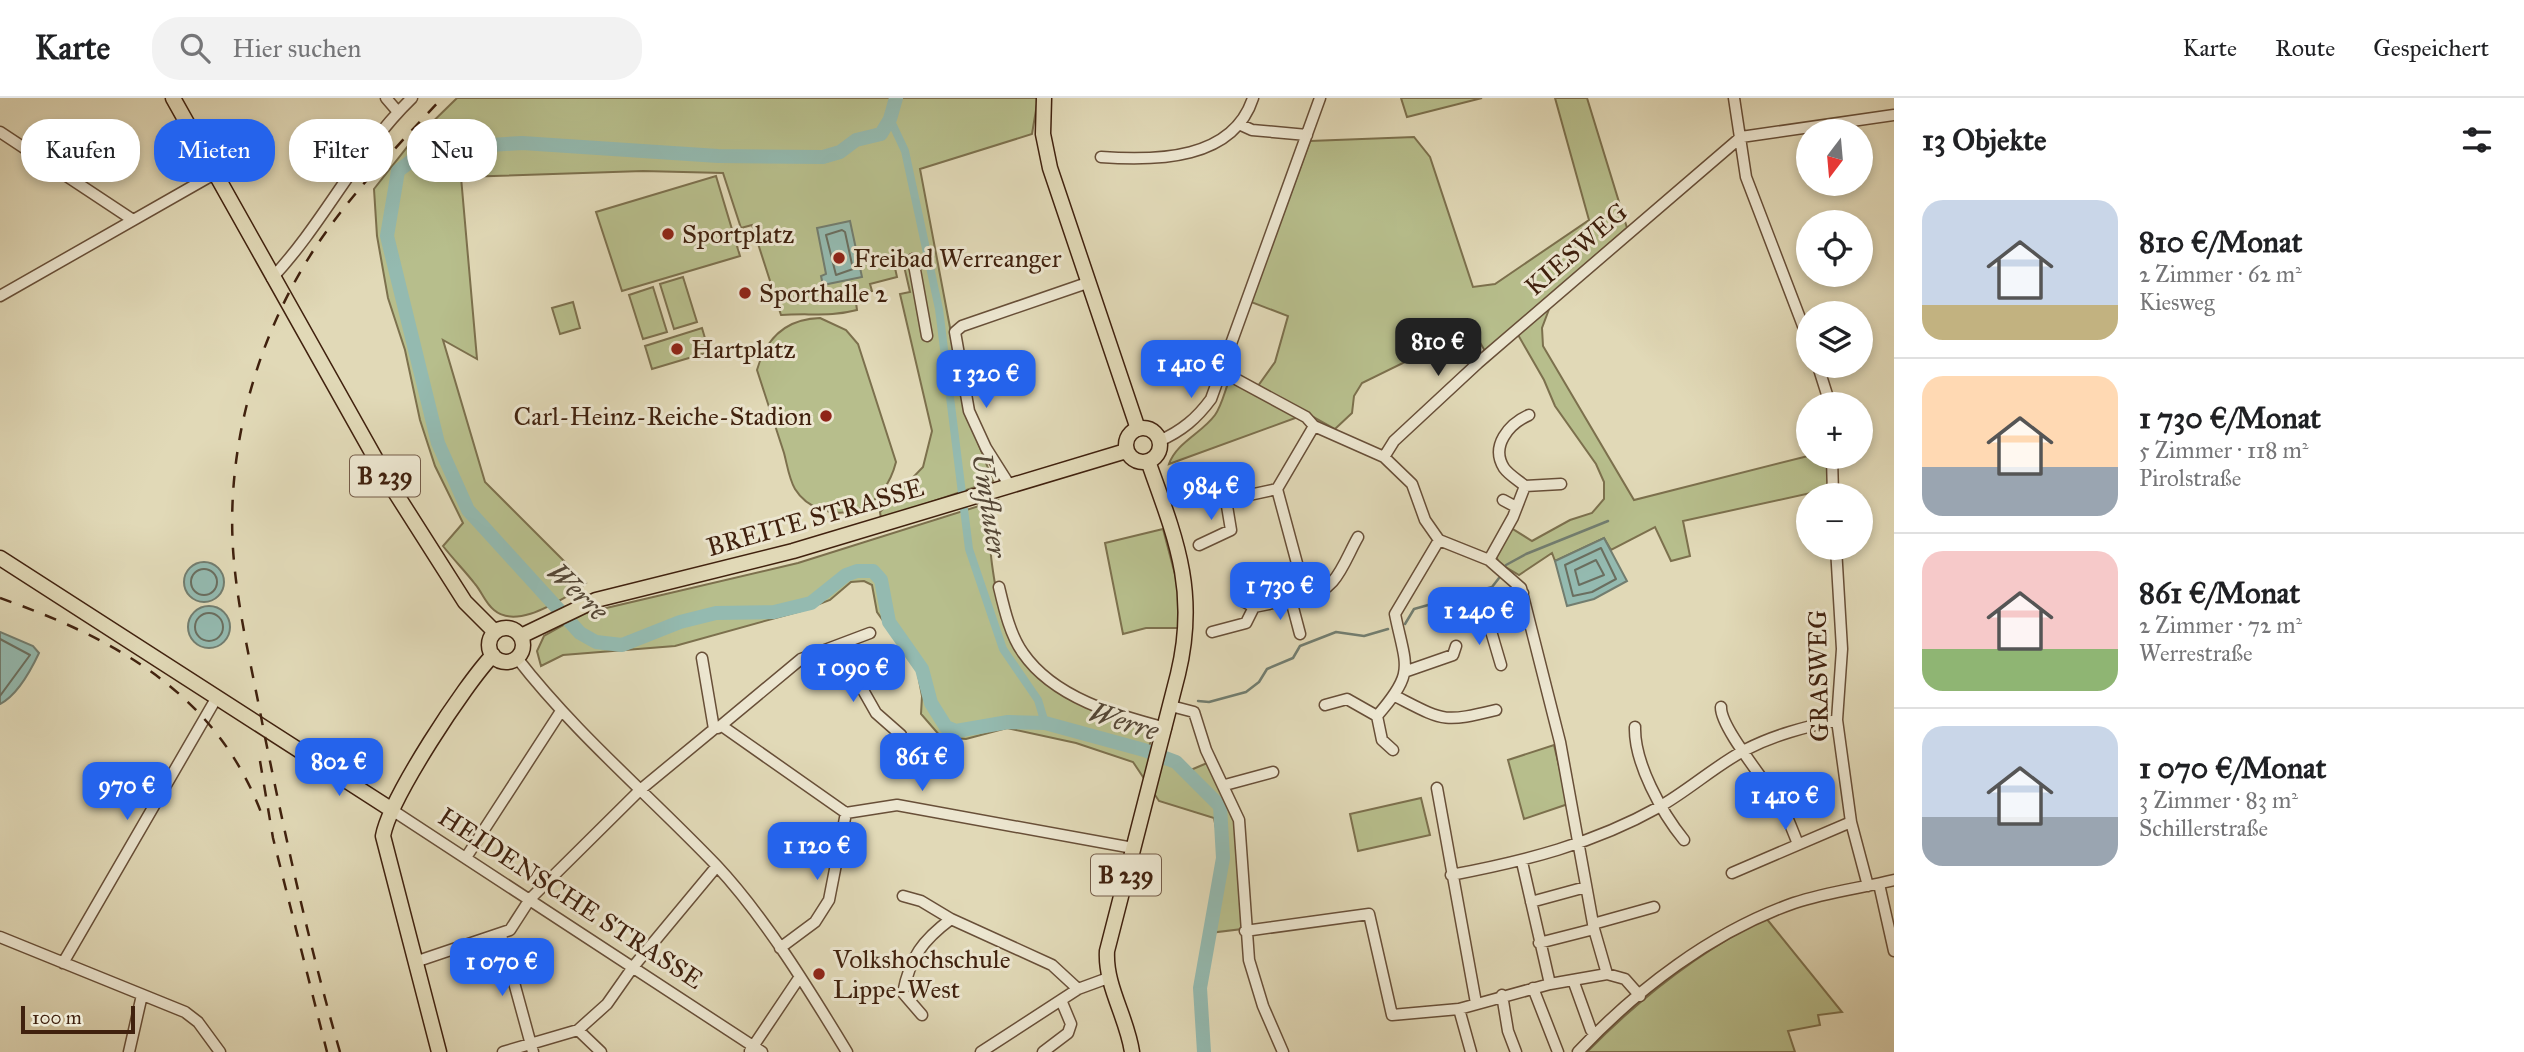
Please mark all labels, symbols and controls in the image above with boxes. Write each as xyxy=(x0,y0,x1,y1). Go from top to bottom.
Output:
search box xyxy=(152,17,642,80)
text: Karte xyxy=(35,28,110,68)
icon: search xyxy=(176,29,214,67)
text: Hier suchen xyxy=(232,32,361,64)
text: Karte xyxy=(2182,33,2237,63)
text: Route xyxy=(2275,33,2335,63)
text: Gespeichert xyxy=(2373,33,2489,63)
chip: Kaufen xyxy=(21,119,140,182)
chip: Mieten xyxy=(154,119,275,182)
chip: Filter xyxy=(289,119,393,182)
chip: Neu xyxy=(407,119,497,182)
north arrow xyxy=(1796,119,1872,196)
map controls xyxy=(1796,119,1873,560)
icon: filters xyxy=(2458,121,2496,159)
text: 13 Objekte xyxy=(1922,122,2046,158)
street label: KIESWEG xyxy=(1518,196,1634,302)
button: locate xyxy=(1796,210,1873,287)
place label: Sportplatz xyxy=(682,218,794,250)
text: 810 €/Monat xyxy=(2139,224,2302,260)
marker: Sportplatz xyxy=(660,226,676,242)
icon: home xyxy=(1978,228,2062,312)
place label: Freibad Werreanger xyxy=(853,242,1062,274)
marker: Freibad Werreanger xyxy=(831,250,847,266)
text: 2 Zimmer · 62 m² xyxy=(2139,260,2302,288)
place label: Sporthalle 2 xyxy=(759,277,888,309)
marker: Sporthalle 2 xyxy=(737,285,753,301)
text: Kiesweg xyxy=(2139,288,2215,316)
button: layers xyxy=(1796,301,1873,378)
pin: 810 € xyxy=(1389,318,1487,378)
text: 810 € xyxy=(1411,327,1465,355)
place label: Hartplatz xyxy=(691,333,796,365)
marker: Hartplatz xyxy=(669,341,685,357)
pin: 1 410 € xyxy=(1126,341,1256,400)
text: 1 410 € xyxy=(1157,349,1225,377)
pin: 1 320 € xyxy=(921,350,1051,410)
text: 1 320 € xyxy=(953,359,1019,387)
button: + xyxy=(1796,392,1873,469)
place label: Carl-Heinz-Reiche-Stadion xyxy=(514,400,812,432)
text: 1 730 €/Monat xyxy=(2139,400,2321,436)
icon: home xyxy=(1978,404,2062,488)
marker: Carl-Heinz-Reiche-Stadion xyxy=(818,408,834,424)
text: 5 Zimmer · 118 m² xyxy=(2139,436,2308,464)
water label: Umfluter xyxy=(963,450,1015,561)
road number: B 239 xyxy=(350,456,420,496)
pin: 984 € xyxy=(1162,462,1260,522)
text: Pirolstraße xyxy=(2139,464,2241,492)
street label: BREITE STRASSE xyxy=(703,471,927,563)
text: 984 € xyxy=(1183,471,1239,499)
button: − xyxy=(1796,483,1873,560)
water label: Werre xyxy=(540,555,616,628)
pin: 1 730 € xyxy=(1215,562,1345,622)
text: 1 730 € xyxy=(1246,571,1314,599)
text: 861 €/Monat xyxy=(2139,575,2300,611)
icon: home xyxy=(1978,579,2062,663)
pin: 1 240 € xyxy=(1414,588,1544,647)
text: 1 240 € xyxy=(1444,596,1514,624)
street label: GRASWEG xyxy=(1801,610,1835,742)
text: 2 Zimmer · 72 m² xyxy=(2139,611,2302,639)
text: Werrestraße xyxy=(2139,639,2253,667)
pin: 1 090 € xyxy=(788,644,918,704)
text: 1 090 € xyxy=(817,653,889,681)
water label: Werre xyxy=(1085,694,1163,749)
pin: 861 € xyxy=(873,734,971,793)
pin: 802 € xyxy=(290,738,388,798)
text: 861 € xyxy=(896,742,948,770)
text: 802 € xyxy=(311,747,367,775)
text: 1 070 €/Monat xyxy=(2139,750,2326,786)
icon: home xyxy=(1978,754,2062,838)
pin: 970 € xyxy=(78,762,176,822)
text: 970 € xyxy=(99,771,155,799)
pin: 1 410 € xyxy=(1720,772,1850,832)
text: 1 410 € xyxy=(1751,781,1819,809)
text: 3 Zimmer · 83 m² xyxy=(2139,786,2298,814)
street label: HEIDENSCHE STRASSE xyxy=(433,800,709,996)
text: Schillerstraße xyxy=(2139,814,2268,842)
pin: 1 120 € xyxy=(752,822,882,882)
text: 1 120 € xyxy=(784,831,850,859)
road number: B 239 xyxy=(1091,854,1161,896)
pin: 1 070 € xyxy=(437,939,567,998)
place label: Volkshochschule Lippe-West xyxy=(832,943,1011,1005)
text: 1 070 € xyxy=(466,947,538,975)
marker: Volkshochschule Lippe-West xyxy=(811,966,827,982)
scale bar xyxy=(21,1003,135,1035)
text: 100 m xyxy=(32,1006,82,1029)

